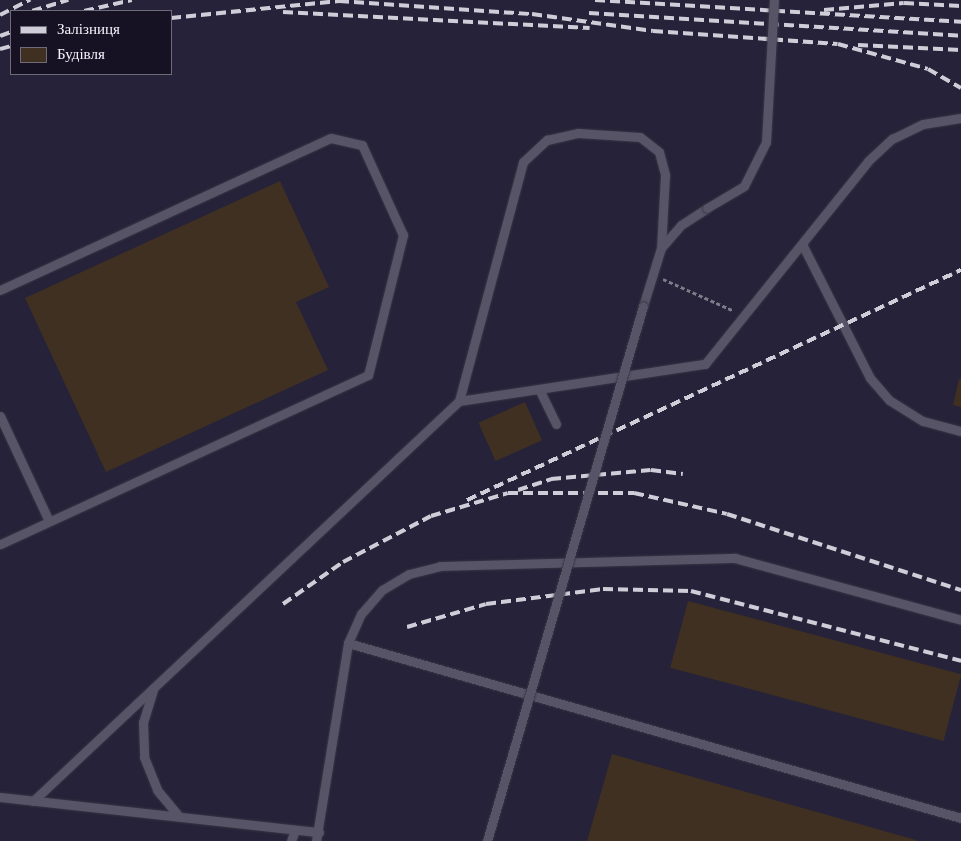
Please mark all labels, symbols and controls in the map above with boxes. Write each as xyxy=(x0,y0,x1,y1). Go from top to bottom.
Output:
legend xyxy=(10,10,172,75)
text: Залізниця xyxy=(57,21,120,37)
text: Будівля xyxy=(57,46,105,62)

